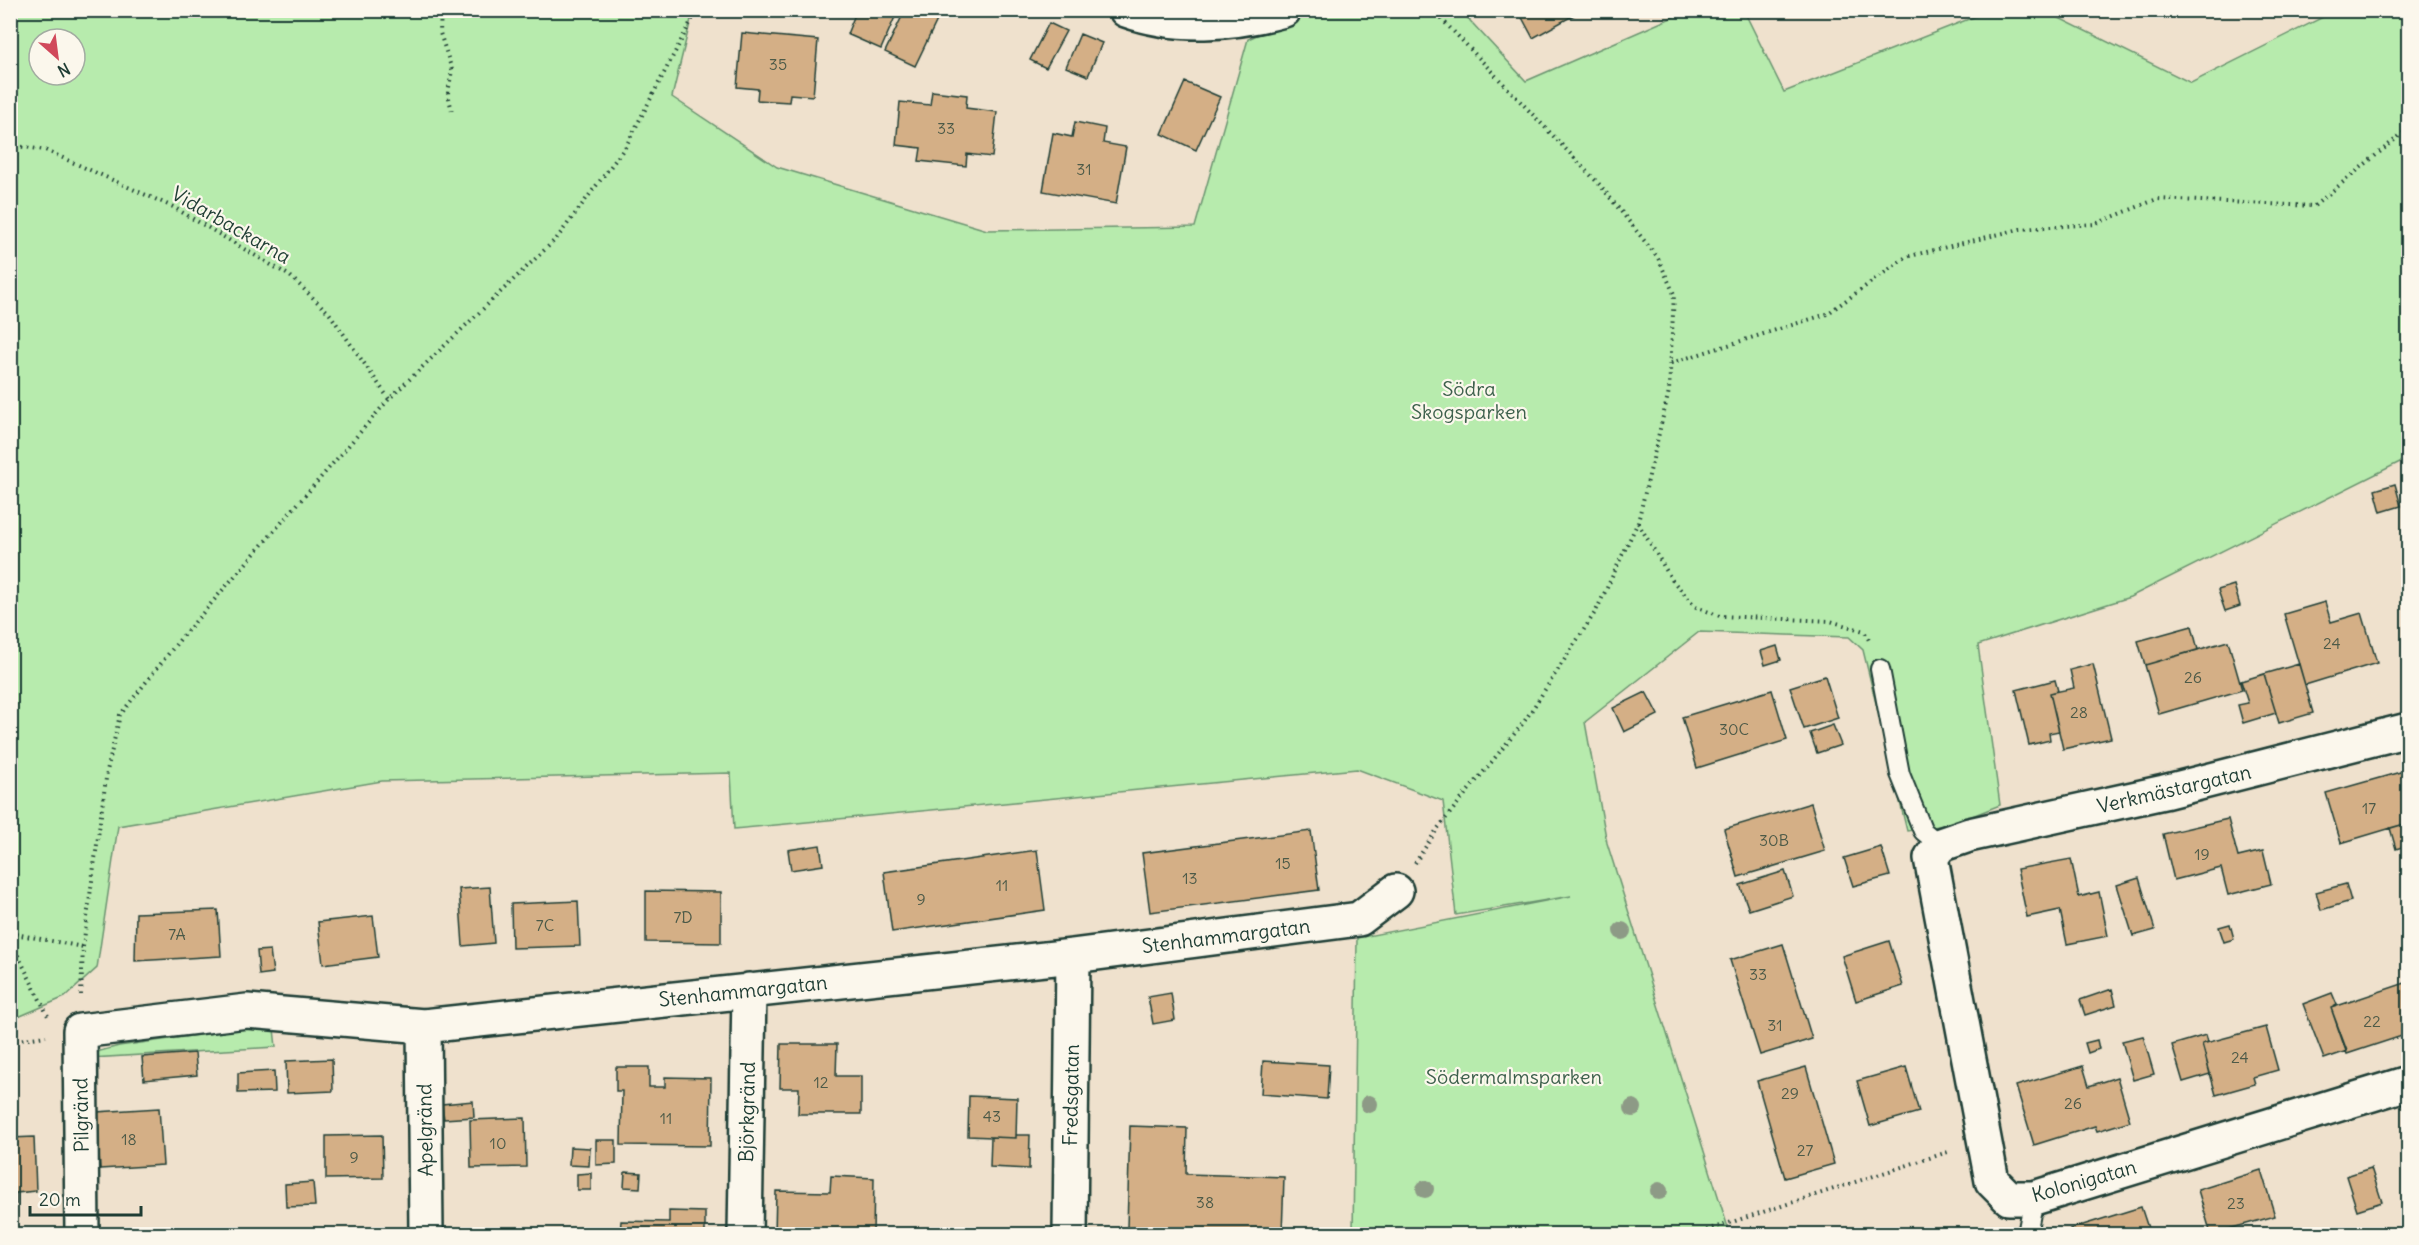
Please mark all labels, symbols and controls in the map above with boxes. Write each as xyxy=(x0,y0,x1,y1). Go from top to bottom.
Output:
north arrow xyxy=(27,27,87,87)
house number: 35 xyxy=(769,54,787,74)
text: N xyxy=(54,59,74,82)
house number: 33 xyxy=(937,118,955,138)
house number: 31 xyxy=(1076,159,1092,179)
street label: Vidarbackarna xyxy=(167,180,295,269)
park label: Södra Skogsparken xyxy=(1411,376,1527,424)
house number: 24 xyxy=(2323,633,2341,653)
house number: 26 xyxy=(2184,667,2202,687)
house number: 28 xyxy=(2070,702,2088,722)
house number: 30C xyxy=(1719,719,1749,739)
street label: Verkmästargatan xyxy=(2094,759,2253,818)
house number: 17 xyxy=(2362,798,2376,818)
house number: 30B xyxy=(1759,830,1789,850)
house number: 19 xyxy=(2194,844,2210,864)
house number: 15 xyxy=(1275,853,1291,873)
house number: 13 xyxy=(1182,868,1198,888)
house number: 11 xyxy=(996,875,1008,895)
house number: 9 xyxy=(916,889,926,909)
house number: 7D xyxy=(673,907,693,927)
street label: Stenhammargatan xyxy=(1140,913,1312,958)
house number: 7C xyxy=(536,915,554,935)
house number: 7A xyxy=(168,924,186,944)
house number: 33 xyxy=(1749,964,1767,984)
street label: Stenhammargatan xyxy=(657,969,828,1012)
house number: 22 xyxy=(2363,1011,2381,1031)
house number: 31 xyxy=(1767,1015,1783,1035)
street label: Fredsgatan xyxy=(1057,1044,1084,1146)
house number: 24 xyxy=(2231,1047,2249,1067)
street label: Björkgränd xyxy=(733,1061,760,1163)
park label: Södermalmsparken xyxy=(1426,1064,1602,1089)
house number: 12 xyxy=(813,1072,829,1092)
street label: Pilgränd xyxy=(67,1077,94,1153)
street label: Apelgränd xyxy=(411,1083,438,1177)
house number: 29 xyxy=(1781,1083,1799,1103)
house number: 26 xyxy=(2064,1093,2082,1113)
house number: 43 xyxy=(983,1106,1001,1126)
house number: 11 xyxy=(660,1108,672,1128)
house number: 18 xyxy=(121,1129,137,1149)
house number: 10 xyxy=(490,1133,506,1153)
house number: 27 xyxy=(1797,1140,1813,1160)
house number: 9 xyxy=(349,1147,359,1167)
street label: Kolonigatan xyxy=(2029,1154,2139,1207)
scale bar xyxy=(30,1179,141,1217)
text: 20 m xyxy=(39,1188,81,1211)
house number: 38 xyxy=(1196,1192,1214,1212)
house number: 23 xyxy=(2227,1193,2245,1213)

